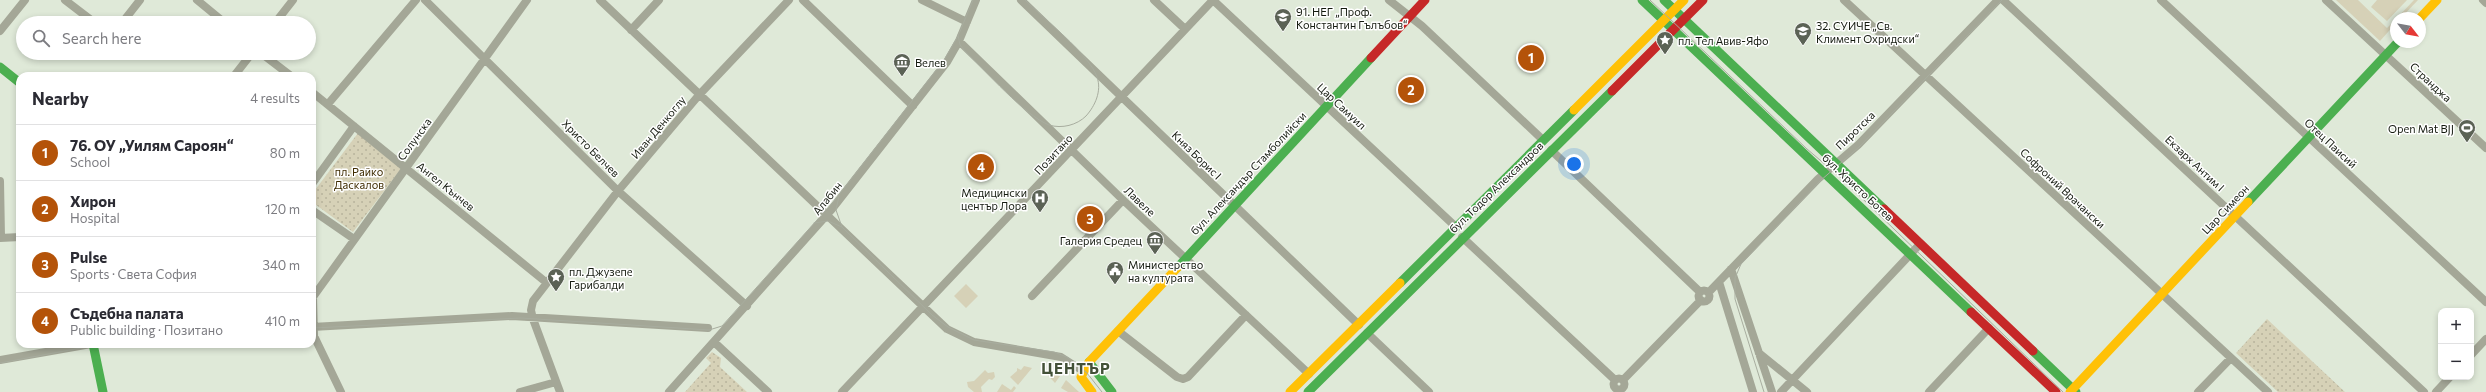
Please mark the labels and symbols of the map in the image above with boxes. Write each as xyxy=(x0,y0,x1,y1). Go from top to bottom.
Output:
place label: 91. НЕГ „Проф. Константин Гълъбов“ xyxy=(1296,5,1408,31)
school or university icon: 91. НЕГ „Проф. Константин Гълъбов“ xyxy=(1273,7,1293,32)
north arrow xyxy=(2390,12,2426,48)
place label: 32. СУИЧЕ „Св. Климент Охридски“ xyxy=(1816,19,1920,45)
school or university icon: 32. СУИЧЕ „Св. Климент Охридски“ xyxy=(1793,21,1813,46)
place icon: пл. Тел Авив-Яфо xyxy=(1655,30,1675,55)
place label: пл. Тел Авив-Яфо xyxy=(1678,34,1769,47)
pin: 1 xyxy=(1518,43,1544,73)
museum icon: Велев xyxy=(892,52,912,77)
place label: Велев xyxy=(915,56,946,69)
street label: Странджа xyxy=(2408,60,2454,104)
pin: 2 xyxy=(1398,75,1424,105)
street label: Цар Самуил xyxy=(1315,80,1369,132)
street label: Иван Денкоглу xyxy=(628,93,688,161)
street label: Пиротска xyxy=(1833,108,1877,152)
street label: бул. Александър Стамболийски xyxy=(1188,109,1308,237)
street label: Солунска xyxy=(394,115,434,163)
street label: Отец Паисий xyxy=(2302,116,2360,170)
street label: Христо Белчев xyxy=(560,117,623,180)
sports icon: Open Mat BJJ xyxy=(2457,118,2477,143)
place label: Open Mat BJJ xyxy=(2388,122,2454,136)
street label: Княз Борис I xyxy=(1170,128,1224,182)
street label: Позитано xyxy=(1031,131,1075,177)
street label: Екзарх Антим I xyxy=(2163,132,2227,194)
street label: бул. Тодор Александров xyxy=(1446,139,1546,235)
street label: Софроний Врачански xyxy=(2018,145,2108,231)
street label: бул. Христо Ботев xyxy=(1820,151,1896,223)
pin: 4 xyxy=(968,152,994,182)
your location xyxy=(1564,154,1584,174)
street label: Ангел Кънчев xyxy=(415,159,478,213)
park label: пл. Райко Даскалов xyxy=(334,165,384,191)
street label: Алабин xyxy=(810,179,844,217)
street label: Цар Симеон xyxy=(2199,182,2251,236)
street label: Лавеле xyxy=(1122,183,1158,219)
place label: Медицински център Лора xyxy=(961,186,1027,212)
hospital icon: Медицински център Лора xyxy=(1030,188,1050,213)
pin: 3 xyxy=(1077,204,1103,234)
museum icon: Галерия Средец xyxy=(1145,230,1165,255)
place label: Галерия Средец xyxy=(1060,234,1143,247)
place label: Министерство на културата xyxy=(1128,258,1204,284)
public building icon: Министерство на културата xyxy=(1105,260,1125,285)
place label: пл. Джузепе Гарибалди xyxy=(569,265,633,291)
place icon: пл. Джузепе Гарибалди xyxy=(546,267,566,292)
district label: ЦЕНТЪР xyxy=(1041,359,1111,377)

